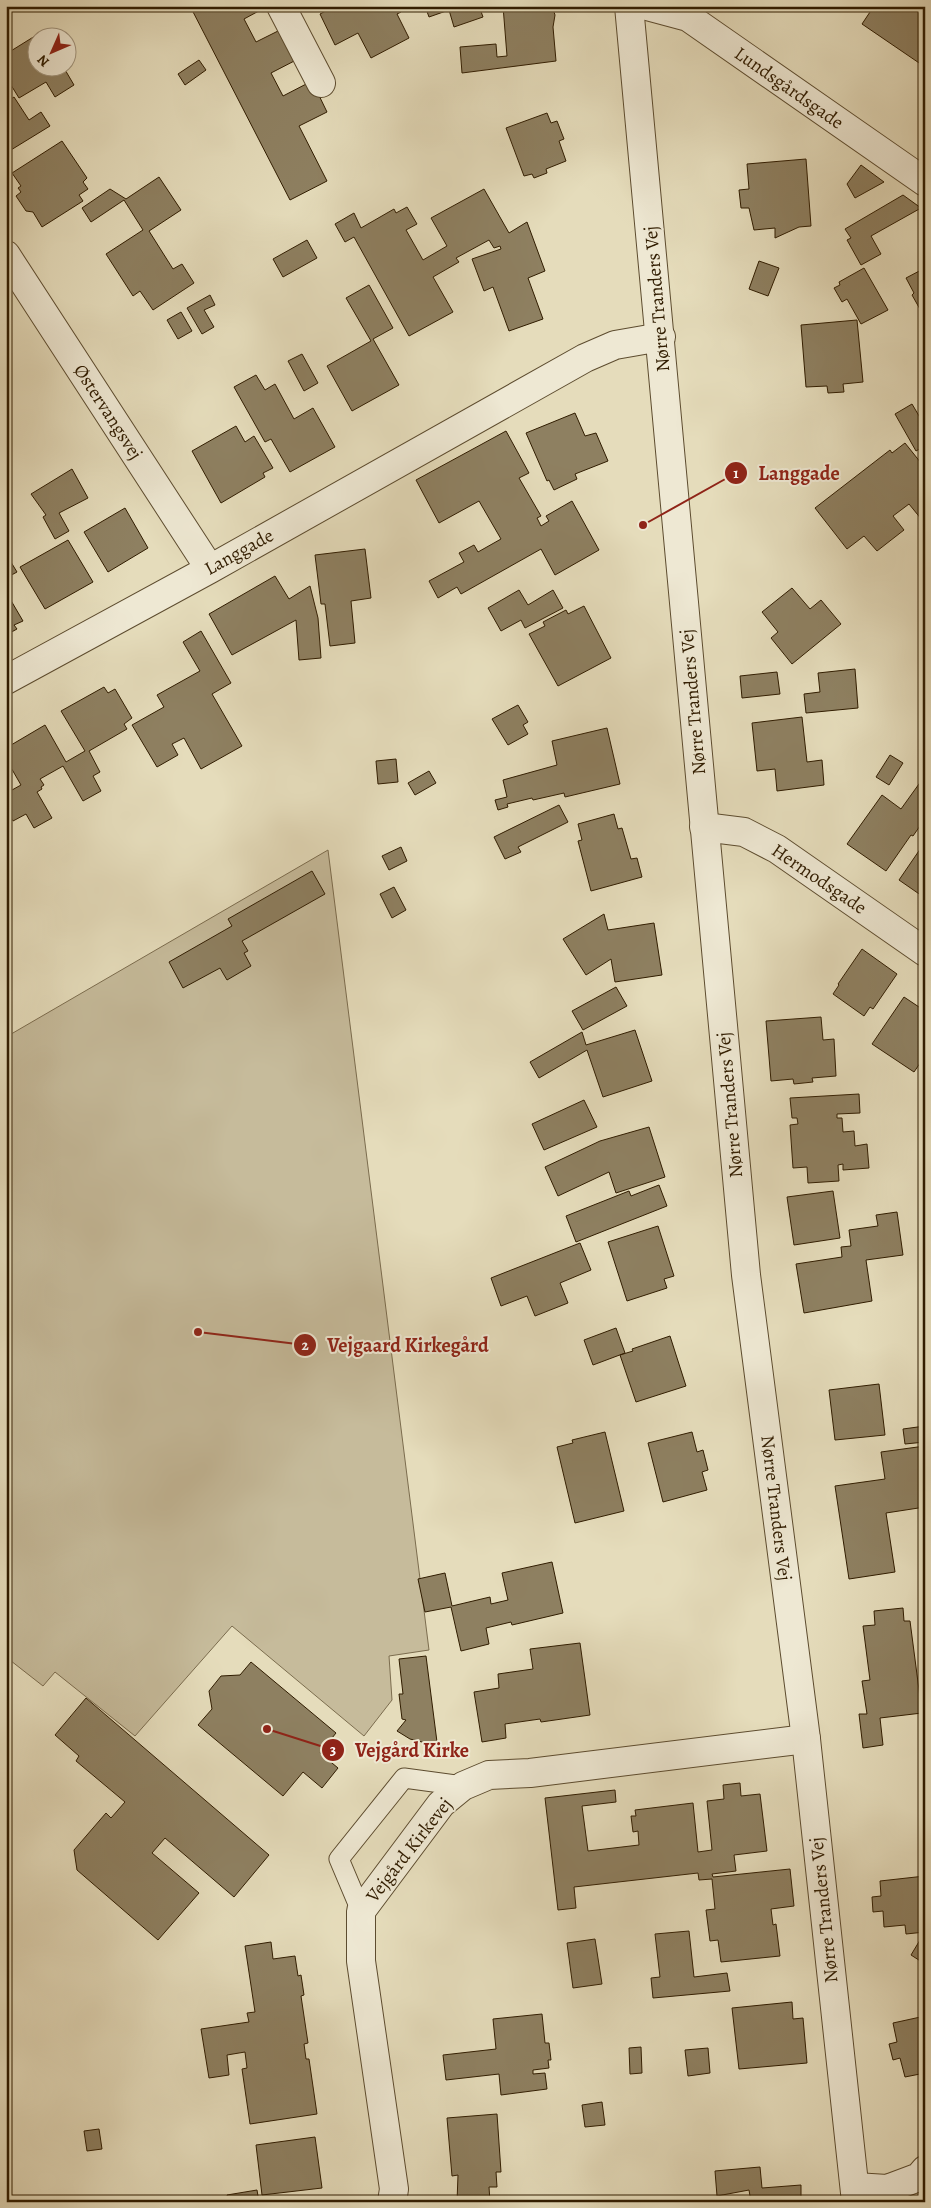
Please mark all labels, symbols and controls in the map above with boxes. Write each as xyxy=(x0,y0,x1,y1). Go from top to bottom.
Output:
north arrow xyxy=(28,28,78,78)
street label: Lundsgårdsgade xyxy=(729,41,849,135)
text: N xyxy=(33,51,53,71)
street label: Nørre Tranders Vej xyxy=(638,225,676,373)
street label: Østervangsvej xyxy=(67,359,149,465)
callout: Langgade xyxy=(723,456,850,491)
text: Langgade xyxy=(758,460,840,487)
text: 1 xyxy=(733,463,739,483)
street label: Langgade xyxy=(200,522,278,582)
street label: Nørre Tranders Vej xyxy=(674,628,712,776)
street label: Hermodsgade xyxy=(766,838,872,920)
street label: Nørre Tranders Vej xyxy=(711,1031,749,1179)
callout: Vejgaard Kirkegård xyxy=(293,1328,499,1363)
text: Vejgaard Kirkegård xyxy=(326,1332,489,1359)
text: 2 xyxy=(301,1335,309,1355)
street label: Nørre Tranders Vej xyxy=(754,1434,798,1582)
callout: Vejgård Kirke xyxy=(320,1733,479,1768)
text: Vejgård Kirke xyxy=(354,1737,469,1764)
text: 3 xyxy=(330,1740,336,1760)
street label: Vejgård Kirkevej xyxy=(359,1792,458,1909)
street label: Nørre Tranders Vej xyxy=(803,1836,845,1984)

